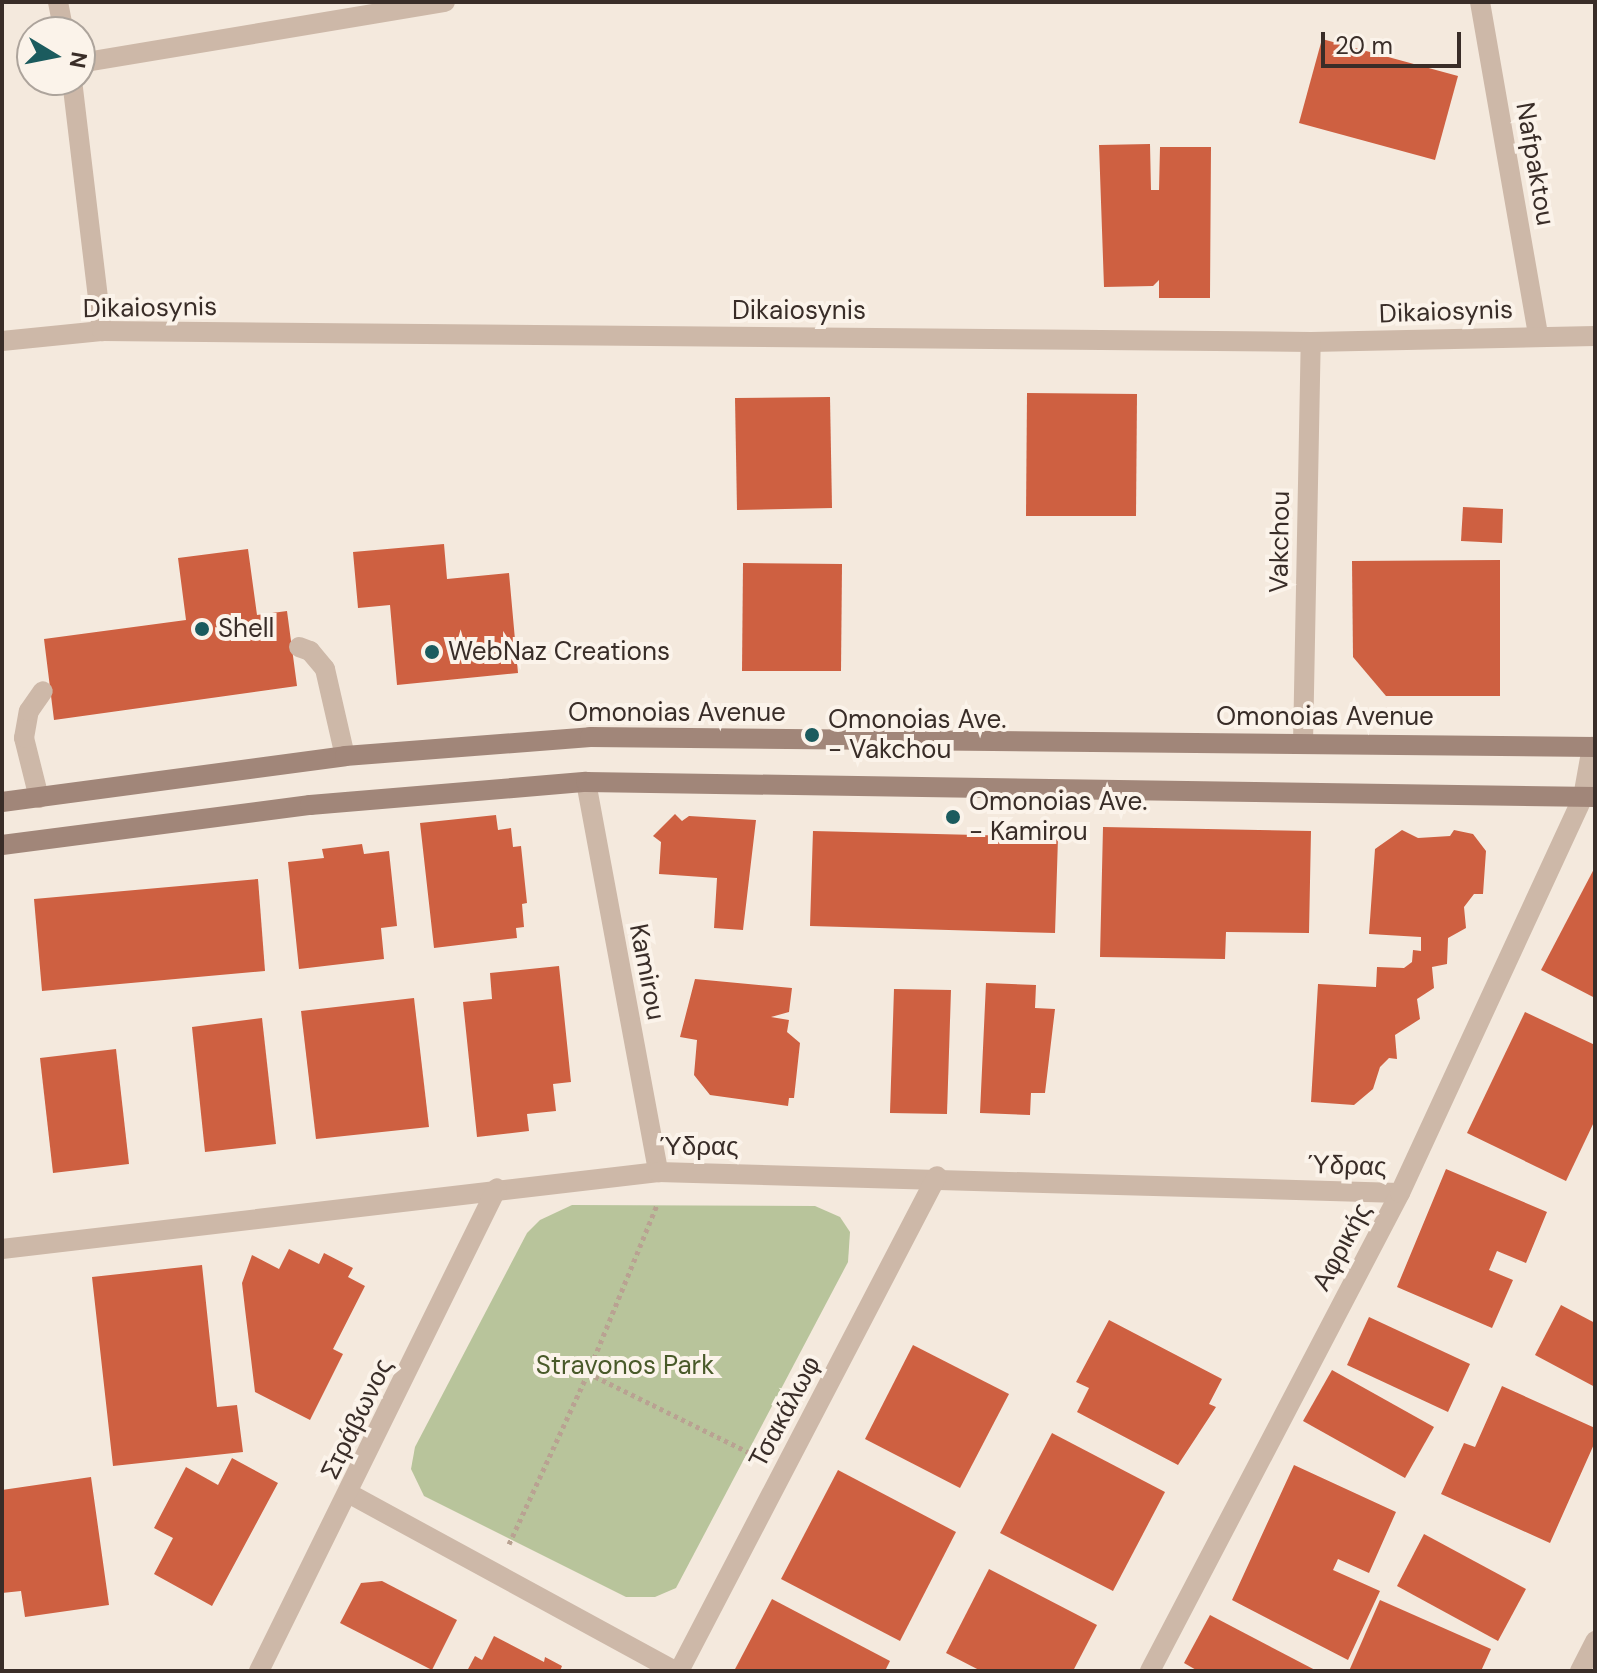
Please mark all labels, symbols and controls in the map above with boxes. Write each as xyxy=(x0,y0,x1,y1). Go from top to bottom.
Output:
north arrow xyxy=(16,16,96,96)
scale bar xyxy=(1325,16,1465,66)
text: 20 m xyxy=(1335,30,1393,61)
text: N xyxy=(62,49,94,70)
street label: Nafpaktou xyxy=(1509,100,1561,228)
street label: Dikaiosynis xyxy=(83,291,217,325)
street label: Dikaiosynis xyxy=(1378,294,1514,330)
street label: Dikaiosynis xyxy=(732,295,866,327)
street label: Vakchou xyxy=(1264,491,1296,593)
place label: Shell xyxy=(218,613,274,645)
marker: Shell xyxy=(193,620,211,638)
place label: WebNaz Creations xyxy=(448,636,670,668)
marker: WebNaz Creations xyxy=(423,643,441,661)
street label: Omonoias Avenue xyxy=(568,697,786,729)
street label: Omonoias Avenue xyxy=(1216,701,1434,733)
place label: Omonoias Ave. - Vakchou xyxy=(828,704,1006,766)
marker: Omonoias Ave. - Vakchou xyxy=(803,726,821,744)
place label: Omonoias Ave. - Kamirou xyxy=(969,786,1147,848)
marker: Omonoias Ave. - Kamirou xyxy=(944,808,962,826)
street label: Kamirou xyxy=(622,921,672,1023)
street label: Ύδρας xyxy=(659,1131,739,1163)
street label: Ύδρας xyxy=(1307,1149,1387,1183)
street label: Αφρικής xyxy=(1306,1198,1378,1296)
park label: Stravonos Park xyxy=(536,1350,714,1382)
street label: Τσακάλωφ xyxy=(743,1351,827,1473)
street label: Στράβωνος xyxy=(314,1354,400,1484)

